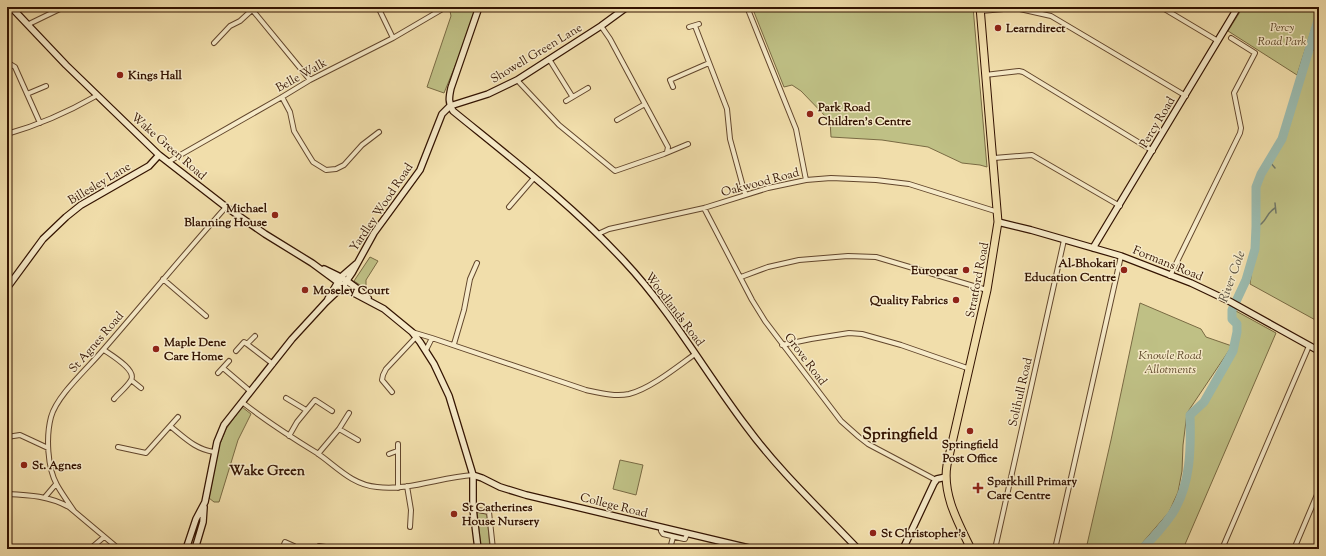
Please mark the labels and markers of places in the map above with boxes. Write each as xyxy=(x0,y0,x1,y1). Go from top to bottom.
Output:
place label: Learndirect xyxy=(1005,20,1066,38)
marker: Learndirect xyxy=(993,23,1003,33)
place label: Kings Hall xyxy=(127,67,183,85)
marker: Kings Hall xyxy=(115,70,125,80)
place label: Park Road Children's Centre xyxy=(817,99,911,131)
marker: Park Road Children's Centre xyxy=(805,109,815,119)
place label: Michael Blanning House xyxy=(183,200,268,232)
marker: Michael Blanning House xyxy=(270,210,280,220)
place label: Al-Bhokari Education Centre xyxy=(1024,255,1117,287)
place label: Europcar xyxy=(910,262,958,280)
marker: Europcar xyxy=(961,265,971,275)
marker: Al-Bhokari Education Centre xyxy=(1119,265,1129,275)
place label: Moseley Court xyxy=(312,282,390,300)
marker: Moseley Court xyxy=(300,285,310,295)
place label: Quality Fabrics xyxy=(870,292,948,310)
marker: Quality Fabrics xyxy=(951,295,961,305)
place label: Maple Dene Care Home xyxy=(163,334,226,366)
marker: Maple Dene Care Home xyxy=(151,344,161,354)
marker: Springfield Post Office xyxy=(965,426,975,436)
place label: Springfield Post Office xyxy=(941,436,999,468)
place label: St. Agnes xyxy=(32,457,82,475)
marker: St. Agnes xyxy=(19,460,29,470)
place label: Sparkhill Primary Care Centre xyxy=(987,473,1077,505)
marker: Sparkhill Primary Care Centre xyxy=(972,482,984,494)
place label: St Catherines House Nursery xyxy=(461,499,540,531)
marker: St Catherines House Nursery xyxy=(449,509,459,519)
place label: St Christopher's xyxy=(881,525,966,543)
marker: St Christopher's xyxy=(868,528,878,538)

